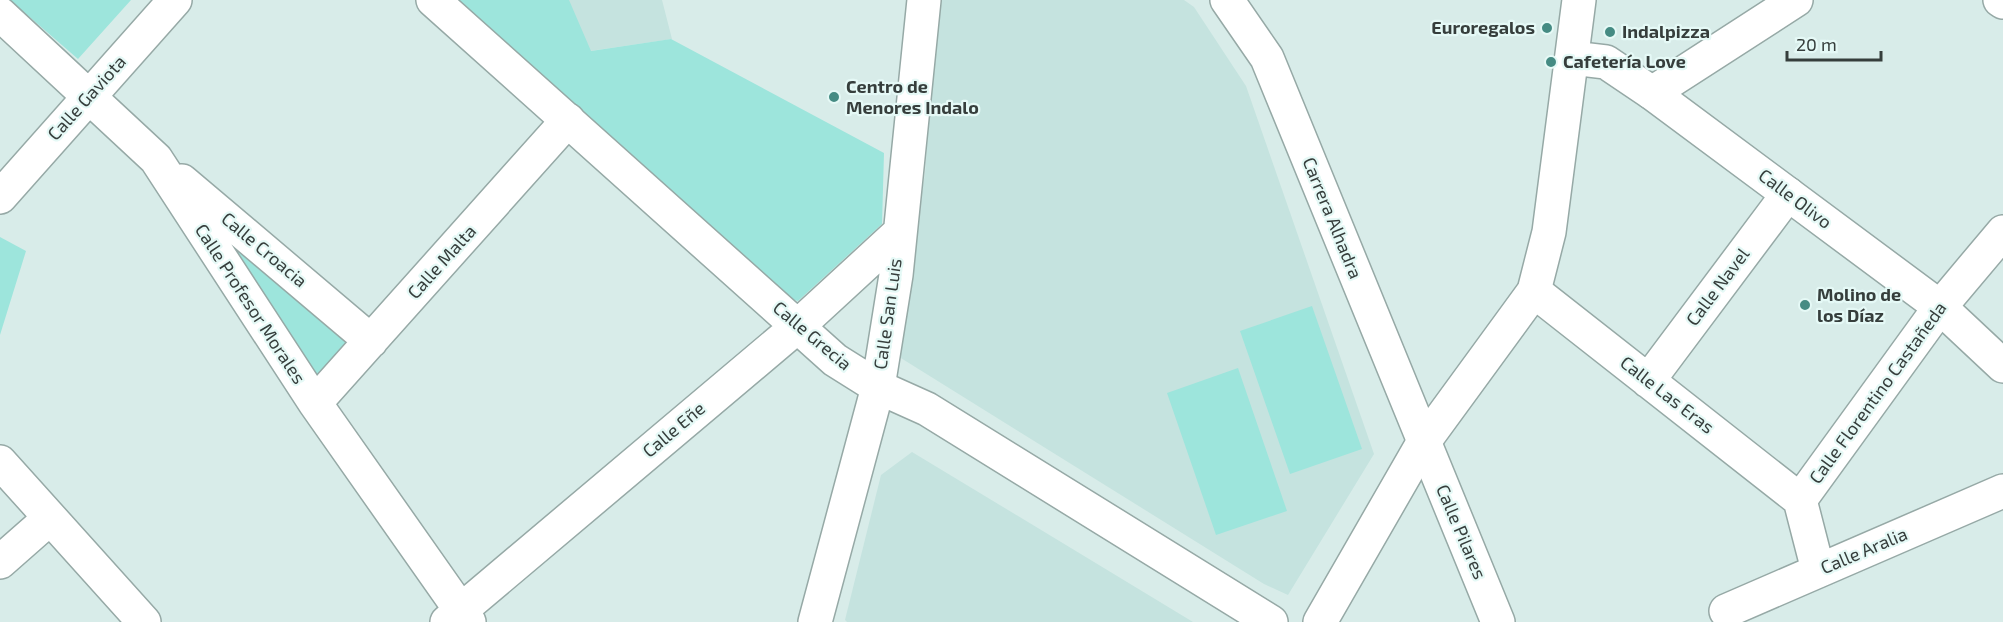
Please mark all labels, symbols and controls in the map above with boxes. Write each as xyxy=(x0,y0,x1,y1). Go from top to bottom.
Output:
place label: Euroregalos xyxy=(1431,16,1535,38)
place label: Indalpizza xyxy=(1622,20,1710,42)
marker: Euroregalos xyxy=(1540,21,1554,35)
scale bar xyxy=(1787,24,1882,62)
marker: Indalpizza xyxy=(1603,25,1617,39)
text: 20 m xyxy=(1796,33,1837,55)
street label: Calle Gaviota xyxy=(42,50,130,144)
place label: Cafetería Love xyxy=(1563,50,1686,72)
marker: Cafetería Love xyxy=(1544,55,1558,69)
place label: Centro de Menores Indalo xyxy=(846,75,979,118)
marker: Centro de Menores Indalo xyxy=(827,90,841,104)
street label: Carrera Alhadra xyxy=(1299,154,1367,282)
street label: Calle Olivo xyxy=(1755,164,1837,233)
street label: Calle Croacia xyxy=(217,207,312,291)
street label: Calle Profesor Morales xyxy=(191,219,311,388)
street label: Calle Malta xyxy=(402,220,480,303)
street label: Calle Navel xyxy=(1681,243,1754,330)
street label: Calle San Luis xyxy=(868,257,906,371)
place label: Molino de los Díaz xyxy=(1817,283,1901,326)
street label: Calle Grecia xyxy=(769,296,856,374)
street label: Calle Florentino Castañeda xyxy=(1804,297,1951,488)
marker: Molino de los Díaz xyxy=(1798,298,1812,312)
street label: Calle Las Eras xyxy=(1616,351,1719,438)
street label: Calle Eñe xyxy=(638,397,709,462)
street label: Calle Pilares xyxy=(1432,481,1492,582)
street label: Calle Aralia xyxy=(1817,522,1910,578)

